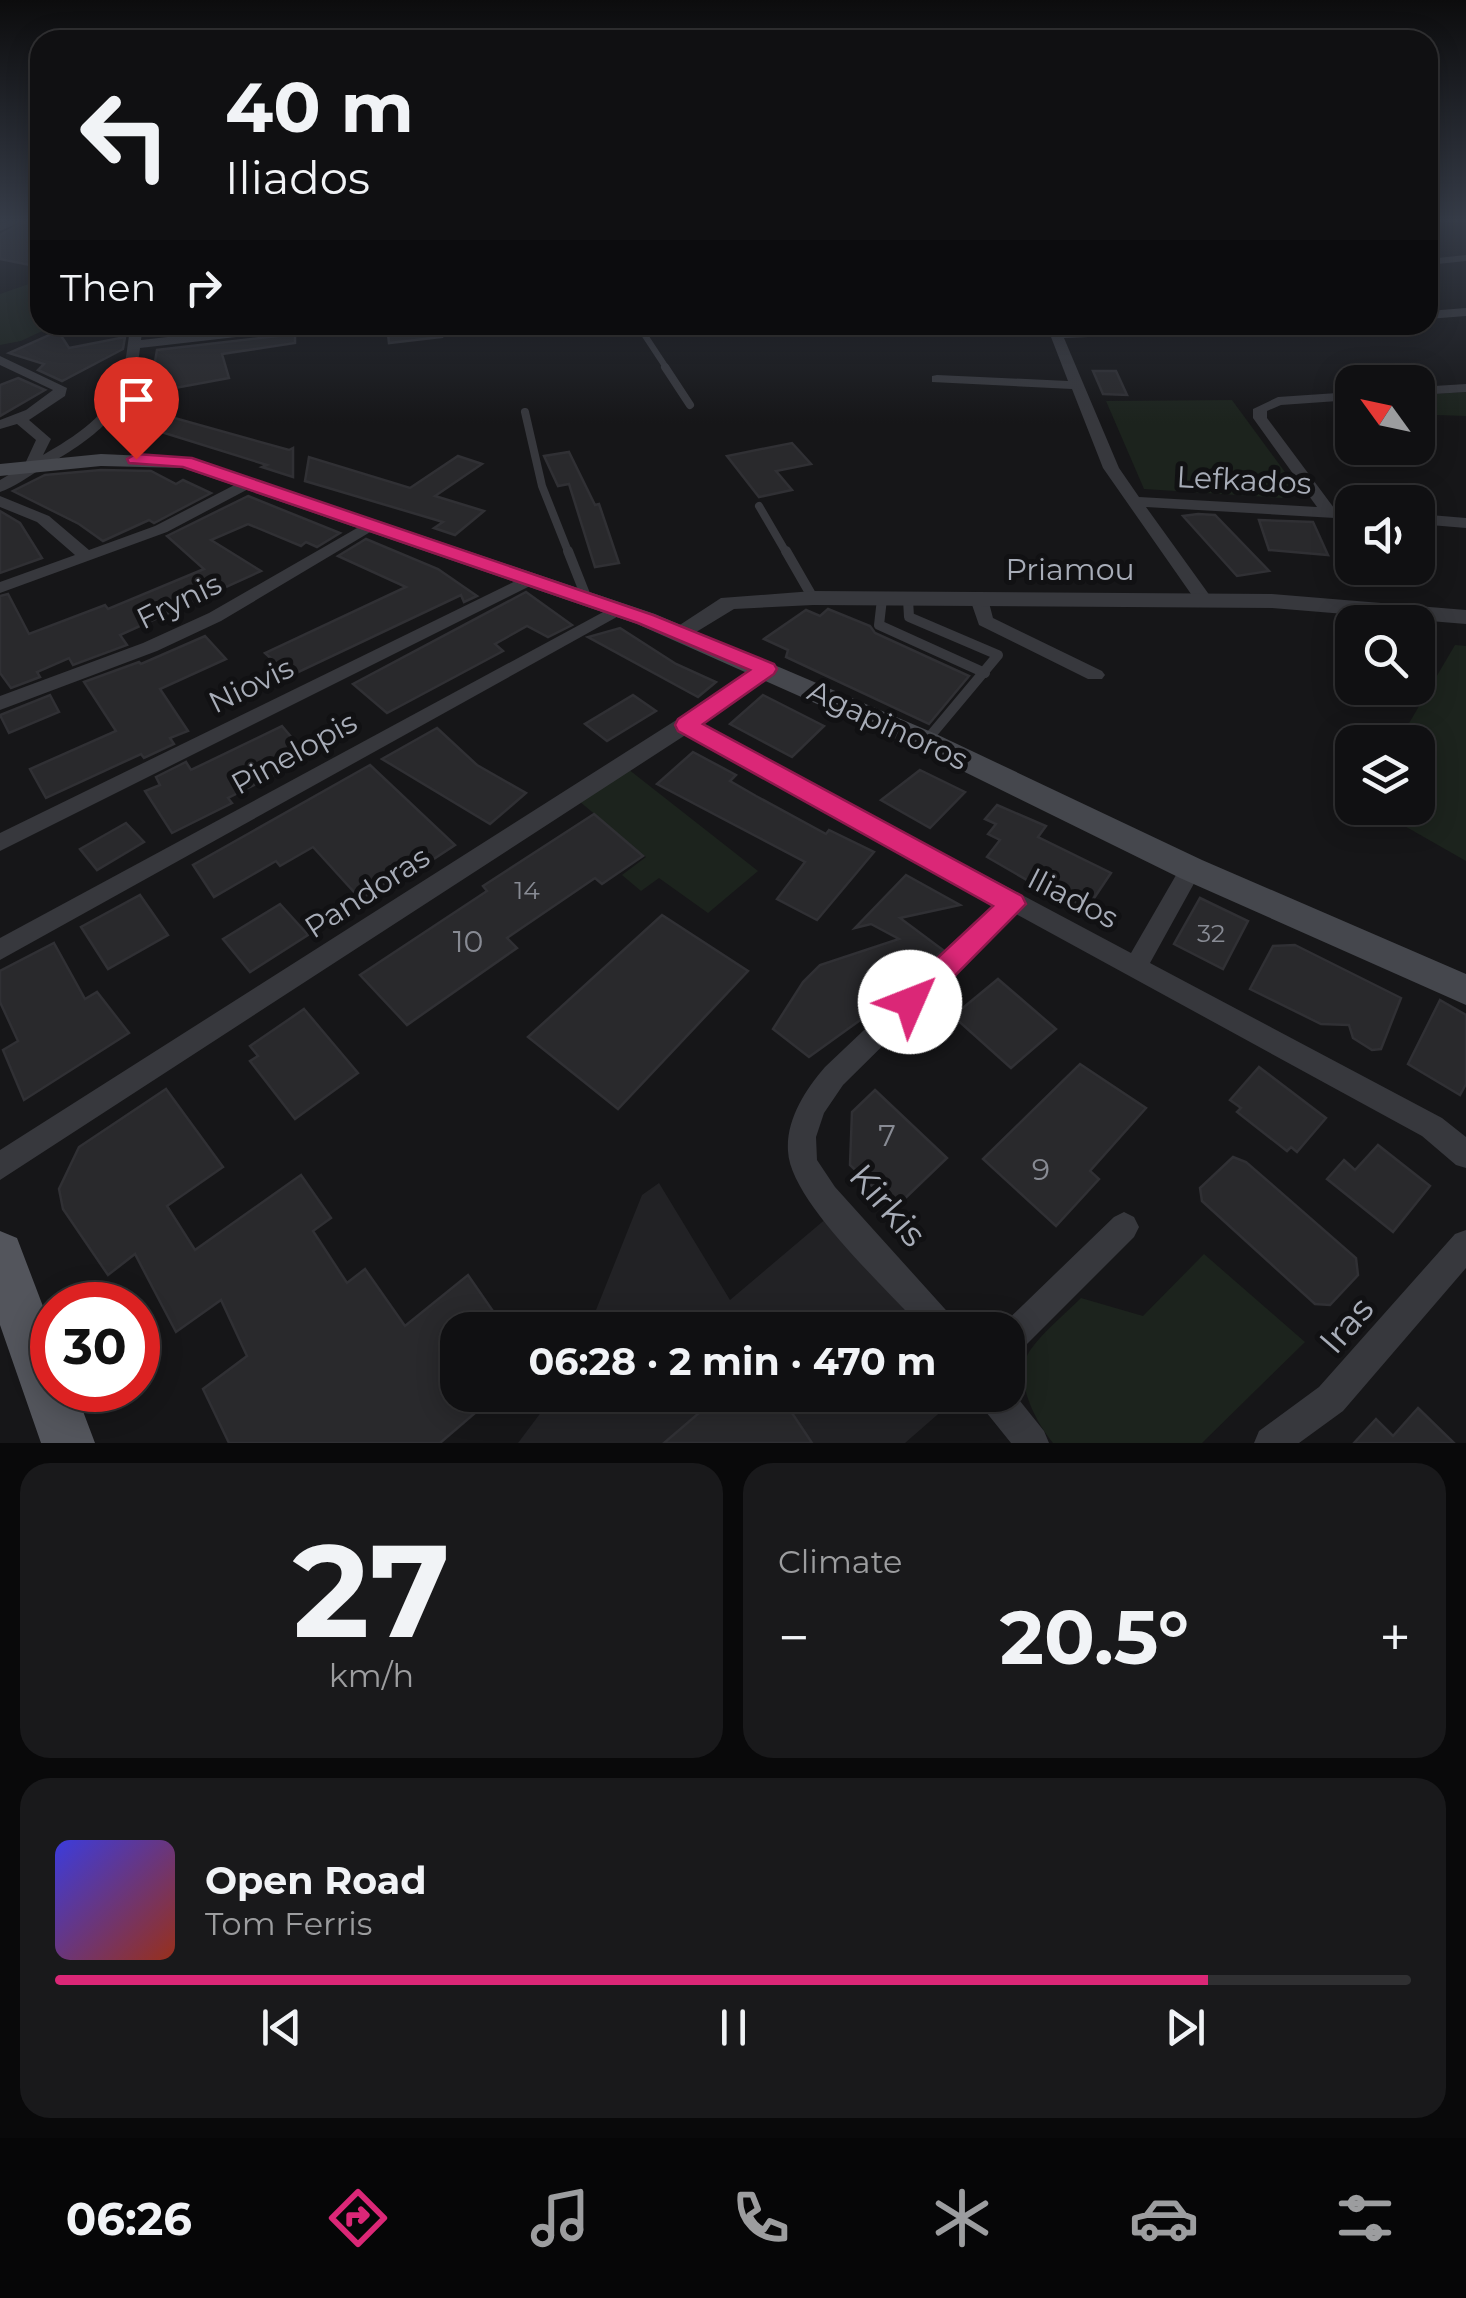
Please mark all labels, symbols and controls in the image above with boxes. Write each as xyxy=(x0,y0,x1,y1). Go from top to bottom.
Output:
text: 40 m xyxy=(225,64,414,150)
icon: left xyxy=(60,70,190,200)
text: Iliados xyxy=(225,150,370,205)
icon: right xyxy=(176,260,231,315)
text: Then xyxy=(60,264,156,311)
pin xyxy=(94,357,179,460)
north arrow xyxy=(1335,365,1435,465)
map controls xyxy=(1335,365,1435,825)
icon: arrive xyxy=(109,372,164,427)
street label: Lefkados xyxy=(1176,458,1312,502)
button: sound xyxy=(1335,485,1435,585)
street label: Priamou xyxy=(1005,551,1135,588)
street label: Frynis xyxy=(131,565,227,637)
button: search xyxy=(1335,605,1435,705)
street label: Niovis xyxy=(203,649,299,721)
street label: Agapinoros xyxy=(802,672,974,778)
street label: Pinelopis xyxy=(225,703,363,803)
button: layers xyxy=(1335,725,1435,825)
street label: Pandoras xyxy=(298,838,436,946)
street label: Iliados xyxy=(1022,860,1124,936)
house number: 14 xyxy=(514,875,540,905)
house number: 32 xyxy=(1197,918,1225,948)
house number: 10 xyxy=(453,923,483,960)
position arrow xyxy=(858,950,962,1054)
house number: 7 xyxy=(878,1117,896,1154)
house number: 9 xyxy=(1032,1151,1050,1188)
street label: Kirkis xyxy=(840,1155,936,1255)
speed limit sign: 30 xyxy=(30,1282,160,1412)
street label: Iras xyxy=(1310,1288,1382,1362)
text: 06:28 · 2 min · 470 m xyxy=(529,1338,936,1385)
text: 27 xyxy=(293,1511,450,1670)
text: Climate xyxy=(778,1542,902,1581)
text: 20.5° xyxy=(1000,1591,1189,1683)
text: − xyxy=(778,1604,810,1671)
text: + xyxy=(1379,1604,1411,1671)
text: km/h xyxy=(329,1656,414,1695)
text: Open Road xyxy=(205,1857,427,1904)
text: Tom Ferris xyxy=(205,1904,372,1943)
icon: previous xyxy=(254,2000,309,2055)
icon: pause xyxy=(706,2000,761,2055)
icon: next xyxy=(1158,2000,1213,2055)
icon: directions xyxy=(323,2183,393,2253)
icon: music xyxy=(525,2183,595,2253)
icon: phone xyxy=(726,2183,796,2253)
icon: climate xyxy=(927,2183,997,2253)
icon: car xyxy=(1129,2183,1199,2253)
icon: filters xyxy=(1330,2183,1400,2253)
text: 06:26 xyxy=(66,2191,192,2246)

